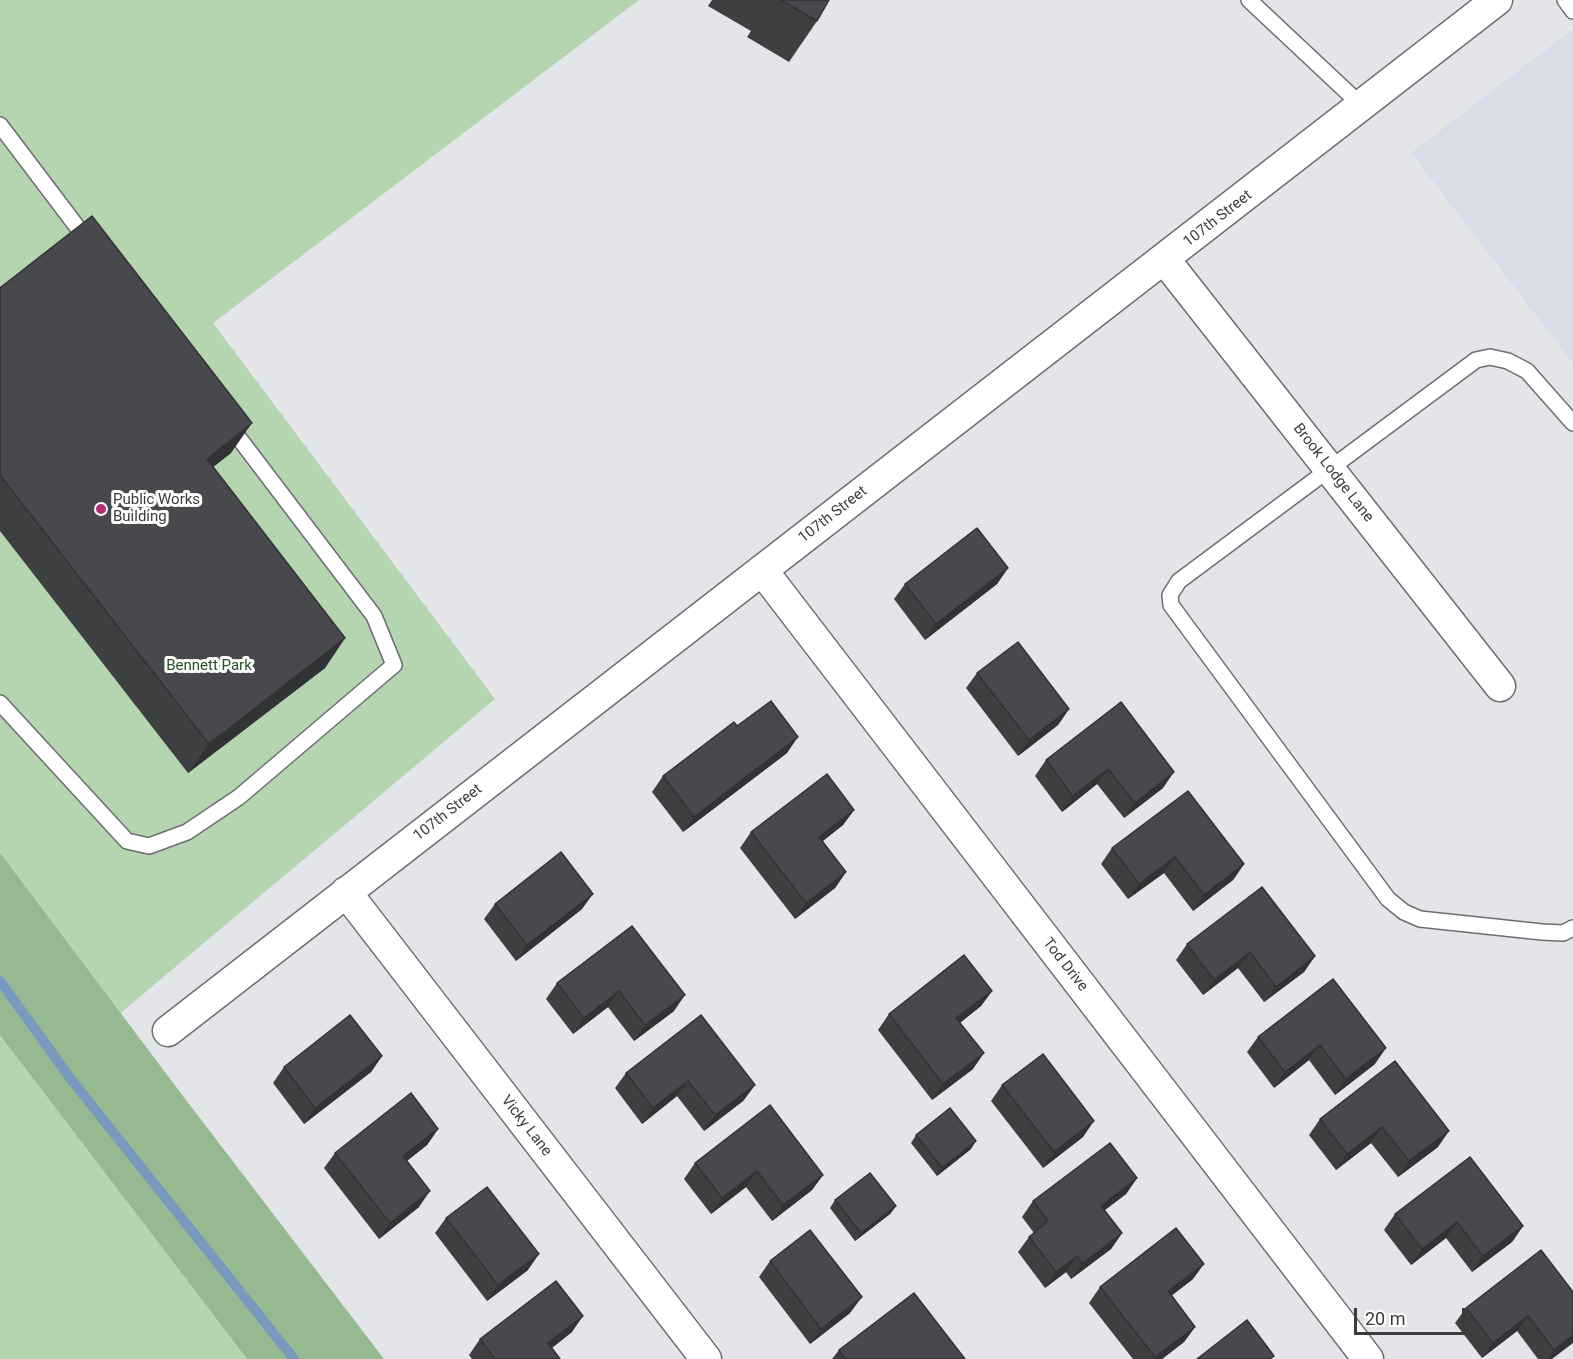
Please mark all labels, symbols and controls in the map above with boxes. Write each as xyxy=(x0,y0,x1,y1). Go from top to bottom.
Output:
street label: 107th Street xyxy=(1180,187,1256,251)
street label: Brook Lodge Lane xyxy=(1289,420,1377,526)
street label: 107th Street xyxy=(795,483,871,547)
place label: Public Works Building xyxy=(113,491,200,526)
marker: Public Works Building xyxy=(94,502,108,516)
park label: Bennett Park xyxy=(166,657,252,675)
street label: 107th Street xyxy=(410,781,486,845)
street label: Tod Drive xyxy=(1039,935,1091,995)
street label: Vicky Lane xyxy=(497,1092,555,1160)
scale bar xyxy=(1357,1296,1468,1334)
text: 20 m xyxy=(1365,1308,1405,1329)

